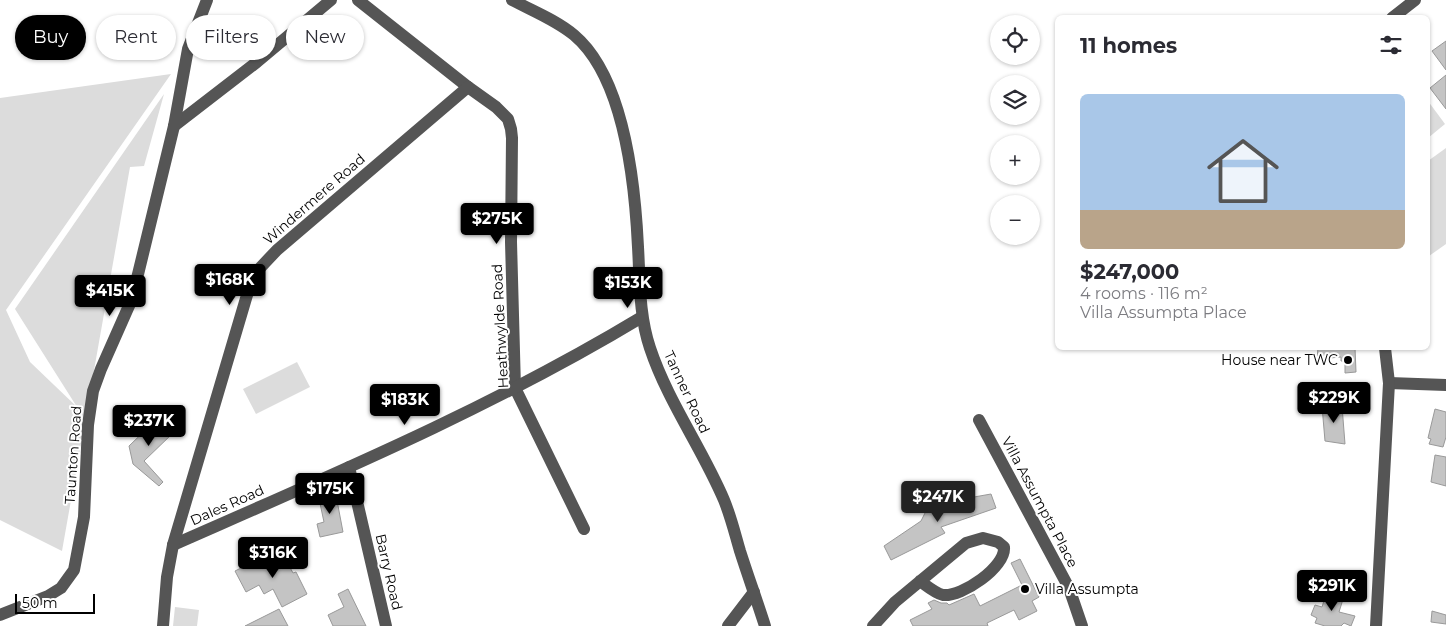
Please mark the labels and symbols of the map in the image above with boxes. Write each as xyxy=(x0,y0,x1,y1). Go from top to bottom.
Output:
street label: Windermere Road xyxy=(259,150,369,248)
pin: $275K xyxy=(462,202,532,245)
street label: Heathwylde Road xyxy=(488,263,512,389)
pin: $168K xyxy=(195,264,265,306)
pin: $153K xyxy=(593,266,663,309)
pin: $415K xyxy=(75,274,145,317)
street label: Tanner Road xyxy=(660,348,714,436)
place label: House near TWC xyxy=(1221,351,1338,369)
marker: House near TWC xyxy=(1342,354,1354,366)
pin: $229K xyxy=(1299,382,1369,424)
pin: $183K xyxy=(370,384,440,426)
pin: $237K xyxy=(114,404,184,447)
street label: Taunton Road xyxy=(61,405,85,505)
street label: Villa Assumpta Place xyxy=(998,433,1082,571)
pin: $175K xyxy=(295,472,365,515)
pin: $247K xyxy=(903,480,973,523)
street label: Dales Road xyxy=(187,481,267,529)
street label: Barry Road xyxy=(371,532,407,612)
pin: $316K xyxy=(238,536,308,579)
pin: $291K xyxy=(1297,570,1367,612)
place label: Villa Assumpta xyxy=(1035,580,1139,598)
marker: Villa Assumpta xyxy=(1019,583,1031,595)
scale bar xyxy=(15,591,95,614)

